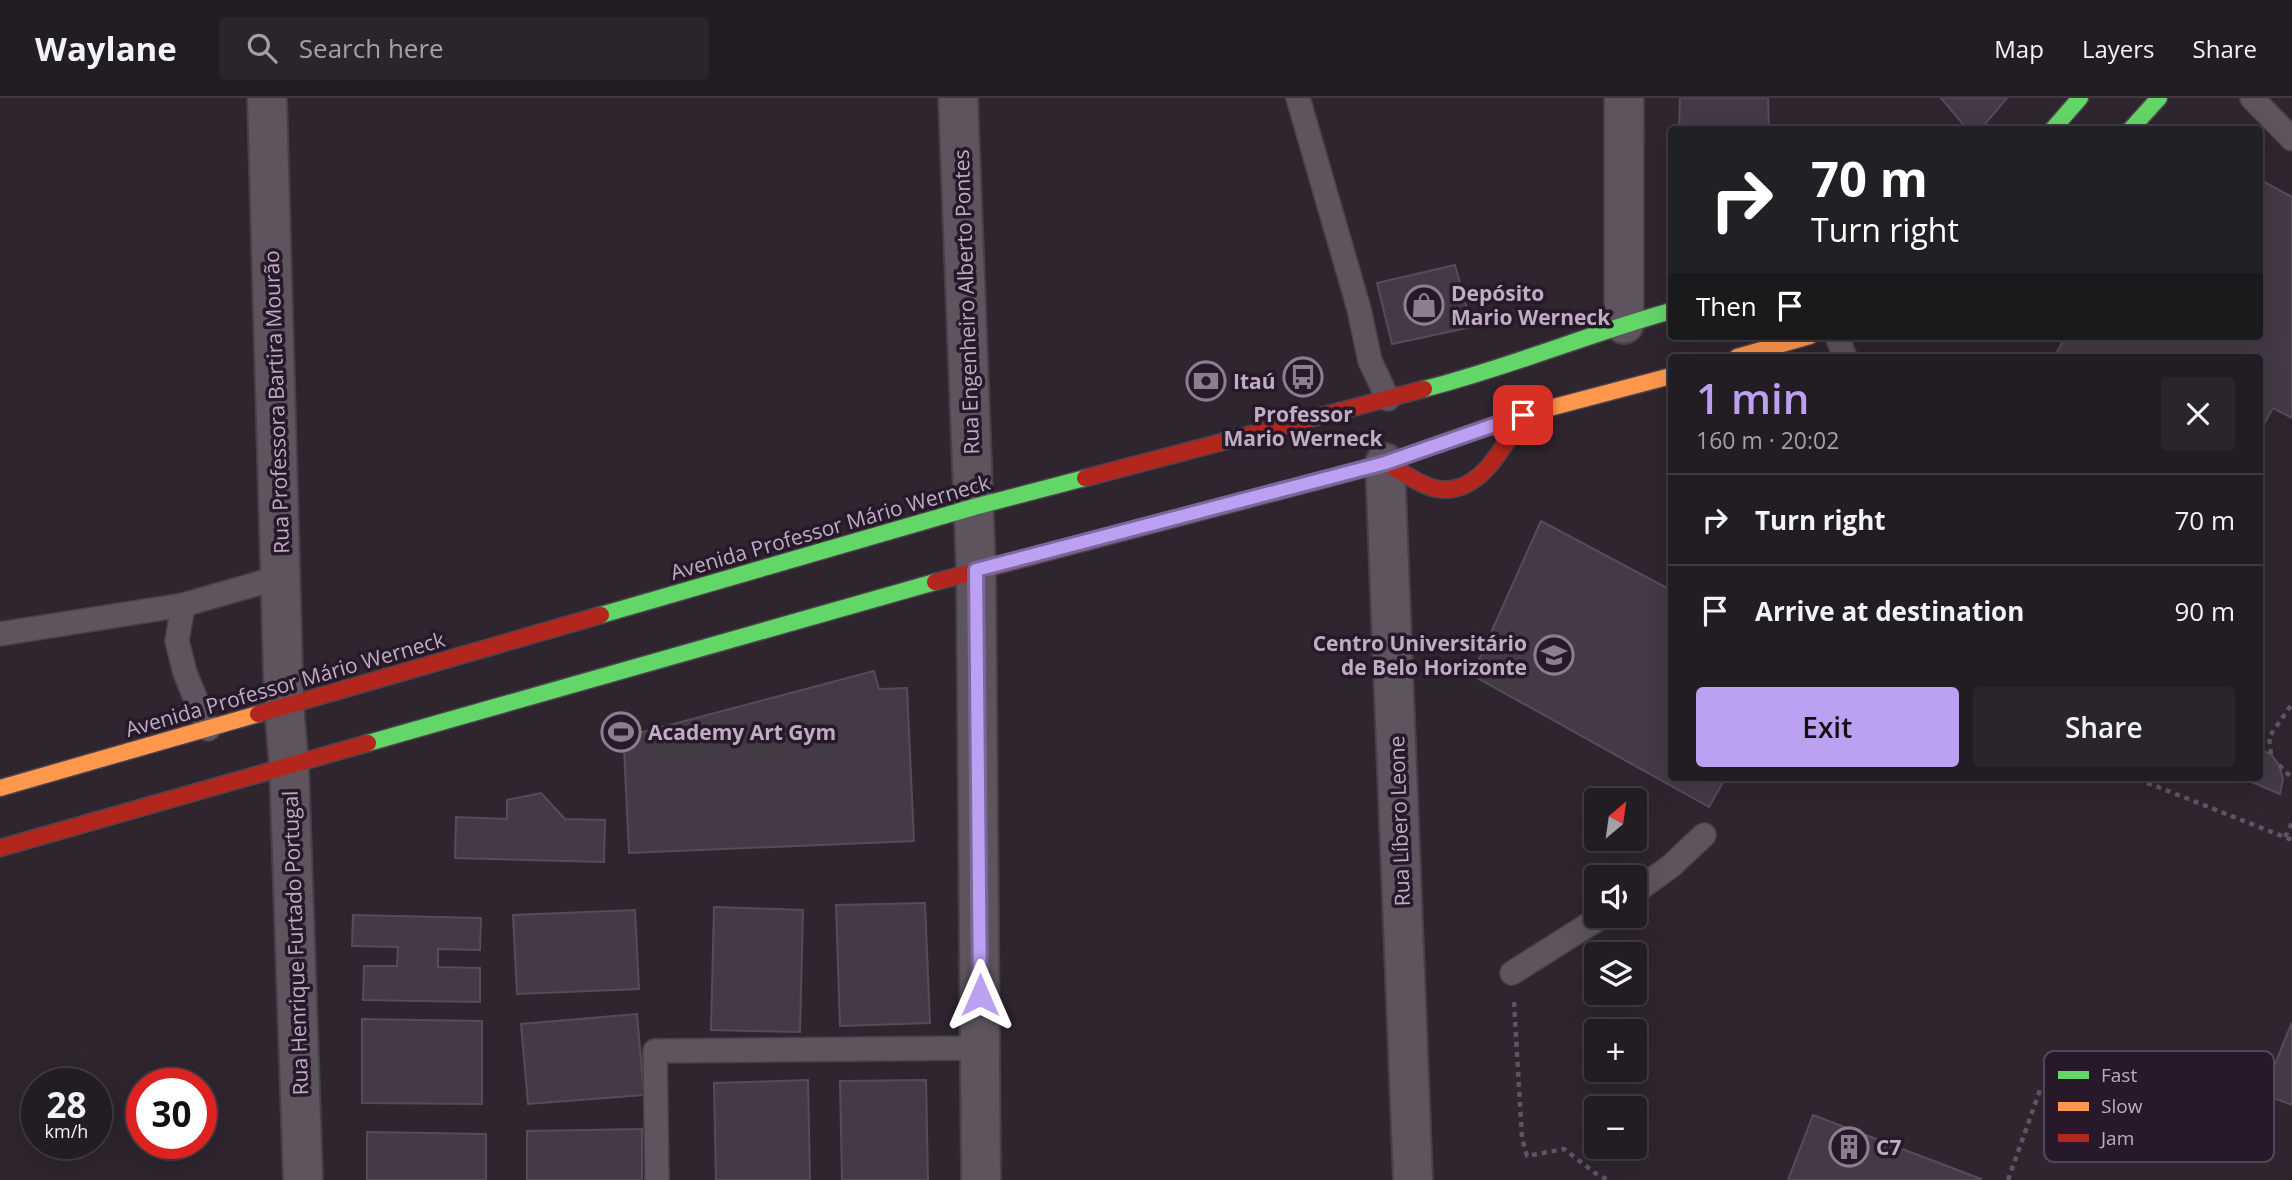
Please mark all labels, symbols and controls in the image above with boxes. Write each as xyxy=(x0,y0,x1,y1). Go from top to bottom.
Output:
search box xyxy=(219,17,709,80)
text: Waylane xyxy=(35,26,177,71)
icon: search xyxy=(243,29,281,67)
text: Search here xyxy=(299,30,444,66)
text: Map xyxy=(1994,32,2044,65)
text: Layers xyxy=(2082,32,2155,65)
text: Share xyxy=(2193,32,2257,65)
text: 70 m xyxy=(1811,145,1928,211)
street label: Rua Engenheiro Alberto Pontes xyxy=(947,149,985,455)
icon: right xyxy=(1696,154,1787,245)
text: Turn right xyxy=(1811,208,1959,251)
street label: Rua Professora Bartira Mourão xyxy=(257,250,295,554)
place label: Depósito Mario Werneck xyxy=(1451,279,1611,331)
shop icon: Depósito Mario Werneck xyxy=(1403,284,1445,326)
icon: arrive xyxy=(1771,287,1809,325)
text: Then xyxy=(1696,288,1757,324)
bus stop icon: Professor Mario Werneck xyxy=(1282,356,1324,398)
bank icon: Itaú xyxy=(1185,360,1227,402)
place label: Itaú xyxy=(1233,367,1276,395)
text: 1 min xyxy=(1696,369,1809,426)
button: close xyxy=(2161,377,2235,451)
pin xyxy=(1493,385,1553,445)
icon: arrive xyxy=(1504,396,1542,434)
place label: Professor Mario Werneck xyxy=(1223,400,1384,452)
text: 160 m · 20:02 xyxy=(1696,424,1839,456)
street label: Avenida Professor Mário Werneck xyxy=(667,468,993,586)
icon: right xyxy=(1696,501,1734,539)
text: Turn right xyxy=(1755,502,1886,538)
text: 70 m xyxy=(2174,502,2235,538)
icon: arrive xyxy=(1696,592,1734,630)
text: Arrive at destination xyxy=(1755,593,2024,629)
text: 90 m xyxy=(2174,593,2235,629)
street label: Avenida Professor Mário Werneck xyxy=(122,625,448,743)
place label: Centro Universitário de Belo Horizonte xyxy=(1313,629,1527,681)
school or university icon: Centro Universitário de Belo Horizonte xyxy=(1533,634,1575,676)
button: Exit xyxy=(1696,687,1959,767)
button: Share xyxy=(1973,687,2235,767)
sports icon: Academy Art Gym xyxy=(600,711,642,753)
place label: Academy Art Gym xyxy=(648,718,836,746)
street label: Rua Líbero Leone xyxy=(1382,735,1416,907)
north arrow xyxy=(1584,788,1647,850)
map controls xyxy=(1584,788,1647,1159)
street label: Rua Henrique Furtado Portugal xyxy=(276,790,314,1096)
button: sound xyxy=(1584,865,1647,928)
button: layers xyxy=(1584,942,1647,1005)
position arrow xyxy=(943,958,1017,1032)
button: + xyxy=(1584,1019,1647,1082)
legend xyxy=(2044,1051,2274,1162)
text: Fast xyxy=(2101,1062,2137,1088)
speed limit sign: 30 xyxy=(126,1068,217,1159)
text: 28 xyxy=(46,1081,87,1128)
text: Slow xyxy=(2101,1093,2143,1119)
button: − xyxy=(1584,1096,1647,1159)
text: km/h xyxy=(45,1119,88,1143)
text: Jam xyxy=(2099,1125,2134,1151)
building icon: C7 xyxy=(1828,1126,1870,1168)
place label: C7 xyxy=(1876,1133,1901,1161)

